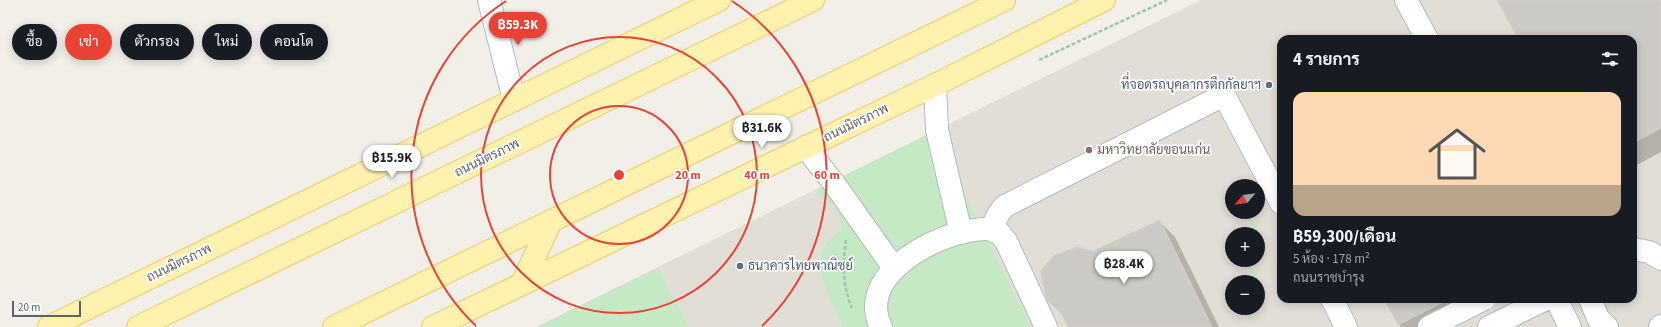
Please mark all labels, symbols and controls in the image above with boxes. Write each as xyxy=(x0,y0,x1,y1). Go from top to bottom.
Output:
pin: ฿59.3K xyxy=(485,12,551,46)
text: ฿59.3K xyxy=(498,16,538,34)
chip: ซื้อ xyxy=(12,24,57,60)
chip: เช่า xyxy=(65,24,112,60)
chip: ตัวกรอง xyxy=(120,24,194,60)
chip: ใหม่ xyxy=(202,24,252,60)
chip: คอนโด xyxy=(260,24,328,60)
text: 4 รายการ xyxy=(1293,48,1360,72)
icon: filters xyxy=(1599,48,1621,70)
place label: ที่จอดรถบุคลากรตึกกัลยาฯ xyxy=(1121,72,1261,94)
marker: ที่จอดรถบุคลากรตึกกัลยาฯ xyxy=(1264,80,1274,90)
street label: ถนนมิตรภาพ xyxy=(821,100,891,146)
pin: ฿31.6K xyxy=(729,115,795,149)
icon: home xyxy=(1421,118,1493,190)
text: ฿31.6K xyxy=(742,119,782,137)
street label: ถนนมิตรภาพ xyxy=(452,135,522,181)
place label: มหาวิทยาลัยขอนแก่น xyxy=(1097,141,1210,159)
pin: ฿15.9K xyxy=(359,145,425,179)
marker: มหาวิทยาลัยขอนแก่น xyxy=(1084,145,1094,155)
text: ฿15.9K xyxy=(372,149,412,167)
text: 20 m xyxy=(675,167,701,184)
text: 40 m xyxy=(744,167,770,184)
text: 60 m xyxy=(814,167,840,184)
centre of rings xyxy=(612,168,626,182)
north arrow xyxy=(1225,179,1265,219)
map controls xyxy=(1225,179,1265,315)
text: ฿59,300/เดือน xyxy=(1293,225,1396,249)
button: + xyxy=(1225,227,1265,267)
street label: ถนนมิตรภาพ xyxy=(144,240,214,286)
text: 5 ห้อง · 178 m² xyxy=(1293,250,1370,268)
pin: ฿28.4K xyxy=(1091,251,1157,285)
text: ฿28.4K xyxy=(1104,255,1144,273)
place label: ธนาคารไทยพาณิชย์ xyxy=(748,256,853,275)
marker: ธนาคารไทยพาณิชย์ xyxy=(735,261,745,271)
text: ถนนราชบำรุง xyxy=(1293,269,1364,287)
button: − xyxy=(1225,275,1265,315)
scale bar xyxy=(12,299,81,318)
text: 20 m xyxy=(18,300,40,315)

